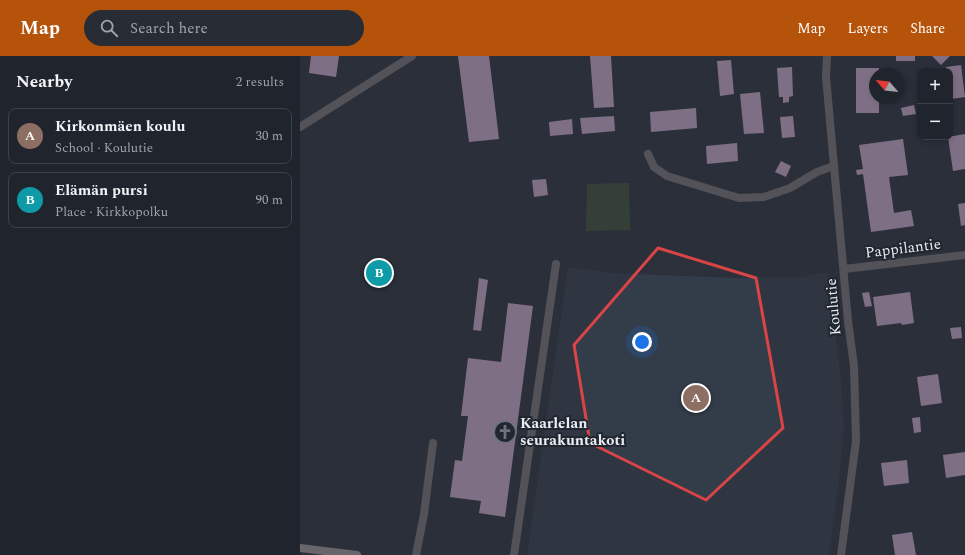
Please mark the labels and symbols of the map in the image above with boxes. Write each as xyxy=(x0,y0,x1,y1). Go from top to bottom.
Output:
north arrow xyxy=(869,68,905,104)
street label: Pappilantie xyxy=(864,232,942,265)
pin: B xyxy=(366,258,392,288)
street label: Koulutie xyxy=(820,278,847,336)
your location xyxy=(632,332,652,352)
pin: A xyxy=(683,383,709,413)
place label: Kaarlelan seurakuntakoti xyxy=(520,412,625,452)
church icon: Kaarlelan seurakuntakoti xyxy=(492,419,518,445)

